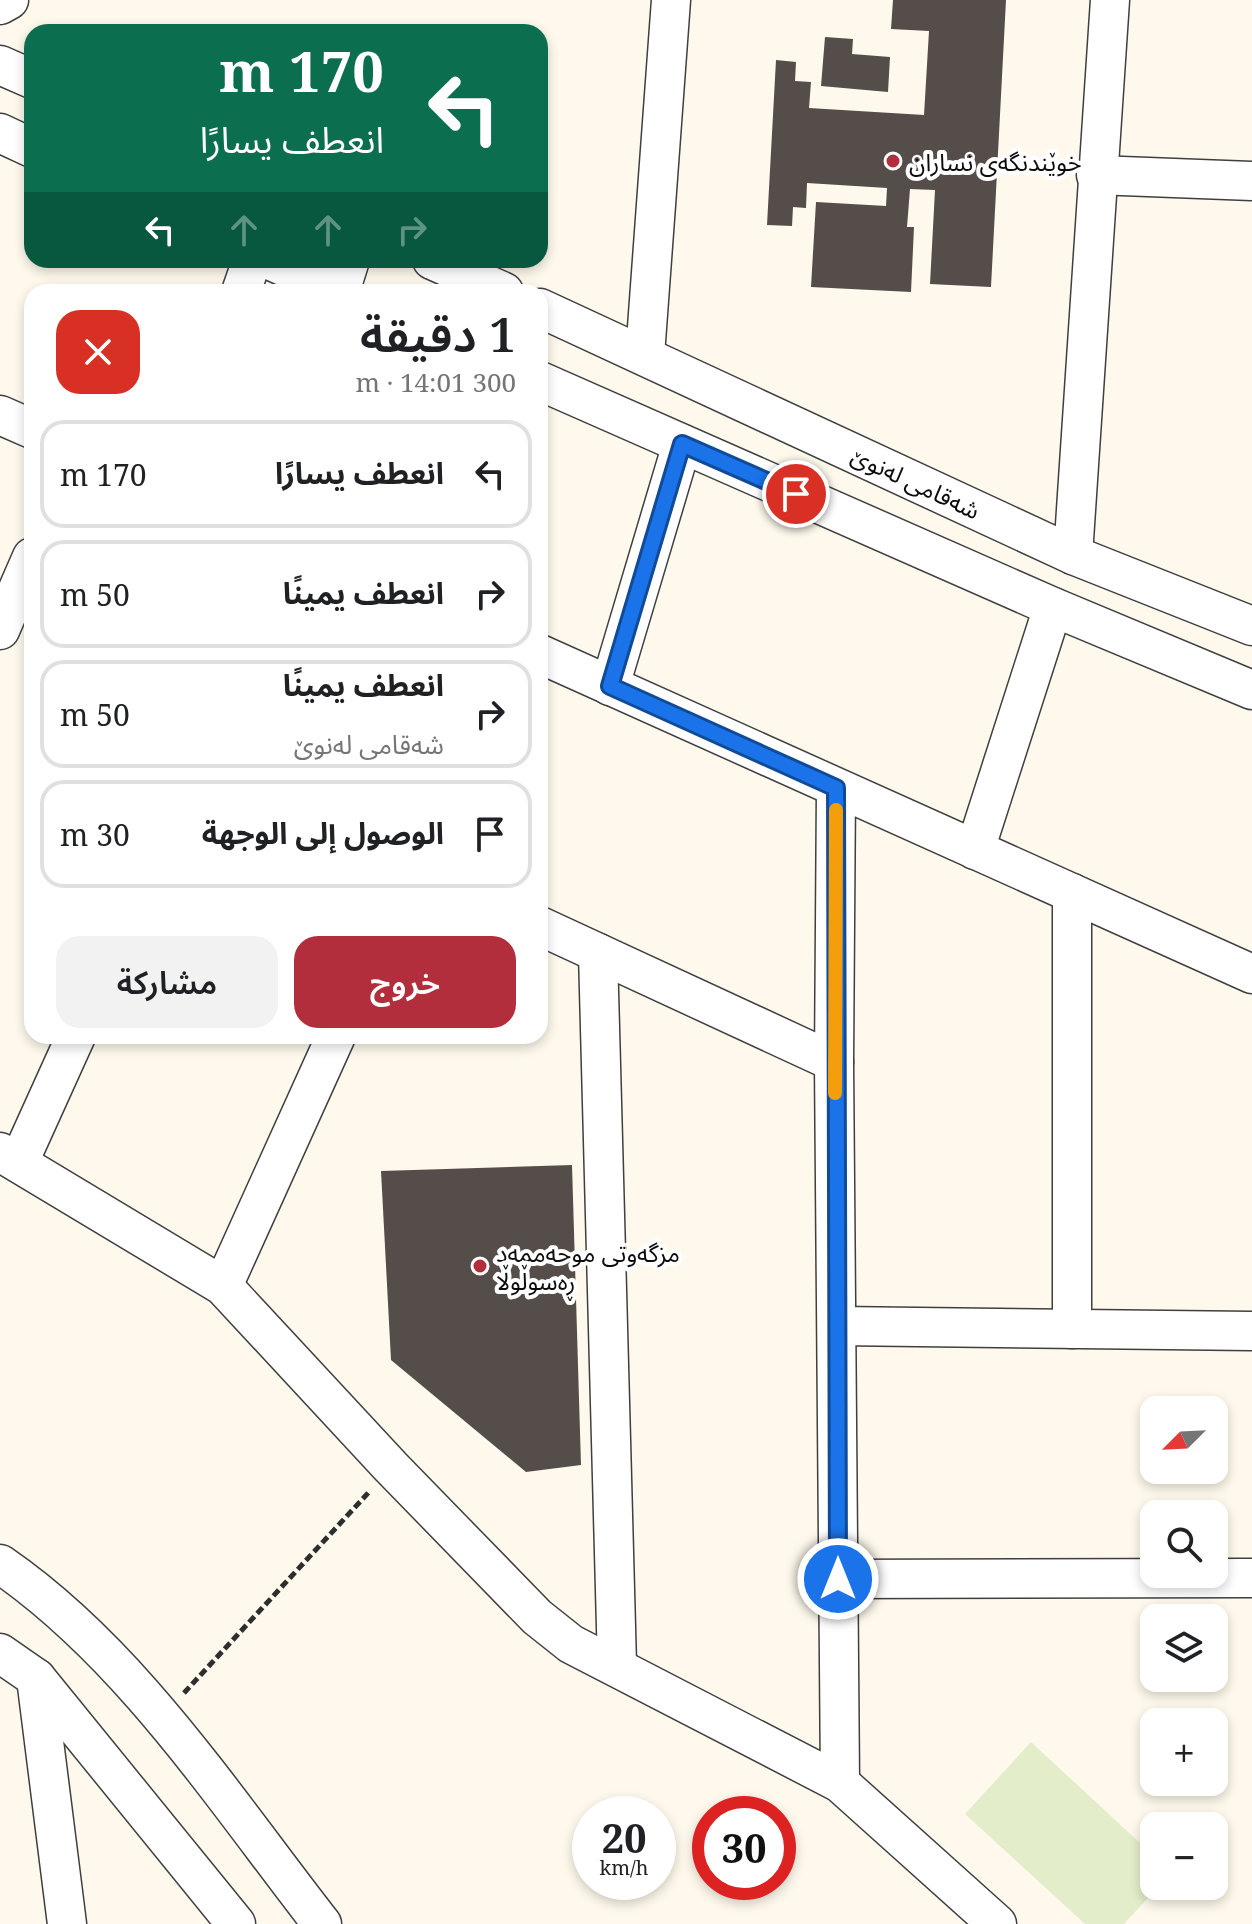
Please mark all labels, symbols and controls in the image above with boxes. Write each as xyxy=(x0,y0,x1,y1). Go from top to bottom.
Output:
text: 170 m xyxy=(219,32,384,108)
icon: left xyxy=(412,56,516,160)
text: انعطف يسارًا xyxy=(200,115,384,164)
place label: خوێندنگەی نساران xyxy=(909,145,1082,178)
marker: خوێندنگەی نساران xyxy=(884,152,902,170)
icon: left xyxy=(138,208,182,252)
icon: ahead xyxy=(222,208,266,252)
icon: ahead xyxy=(306,208,350,252)
icon: right xyxy=(390,208,434,252)
text: 1 دقيقة xyxy=(360,301,516,366)
button: close xyxy=(56,310,140,394)
text: 300 m · 14:01 xyxy=(355,364,516,400)
street label: شەقامی لەنوێ xyxy=(846,438,986,526)
text: انعطف يسارًا xyxy=(275,452,444,493)
icon: left xyxy=(468,452,512,496)
text: 170 m xyxy=(60,454,146,495)
pin xyxy=(762,460,830,528)
icon: arrive xyxy=(774,472,818,516)
text: انعطف يمينًا xyxy=(283,572,444,613)
icon: right xyxy=(468,572,512,616)
text: 50 m xyxy=(60,574,130,615)
text: انعطف يمينًا xyxy=(283,664,444,705)
icon: right xyxy=(468,692,512,736)
text: 50 m xyxy=(60,694,130,735)
text: شەقامی لەنوێ xyxy=(294,726,444,762)
text: الوصول إلى الوجهة xyxy=(202,812,444,853)
icon: arrive xyxy=(468,812,512,856)
text: 30 m xyxy=(60,814,130,855)
button: مشاركة xyxy=(56,936,278,1028)
button: خروج xyxy=(294,936,516,1028)
place label: مزگەوتی موحەممەد ڕەسوڵوڵا xyxy=(496,1236,680,1302)
marker: مزگەوتی موحەممەد ڕەسوڵوڵا xyxy=(471,1257,489,1275)
north arrow xyxy=(1140,1396,1228,1484)
map controls xyxy=(1140,1396,1228,1900)
button: search xyxy=(1140,1500,1228,1588)
position arrow xyxy=(796,1537,880,1621)
button: layers xyxy=(1140,1604,1228,1692)
button: + xyxy=(1140,1708,1228,1796)
speed limit sign: 30 xyxy=(692,1796,796,1900)
text: 20 xyxy=(601,1810,647,1865)
button: − xyxy=(1140,1812,1228,1900)
text: km/h xyxy=(599,1854,649,1881)

